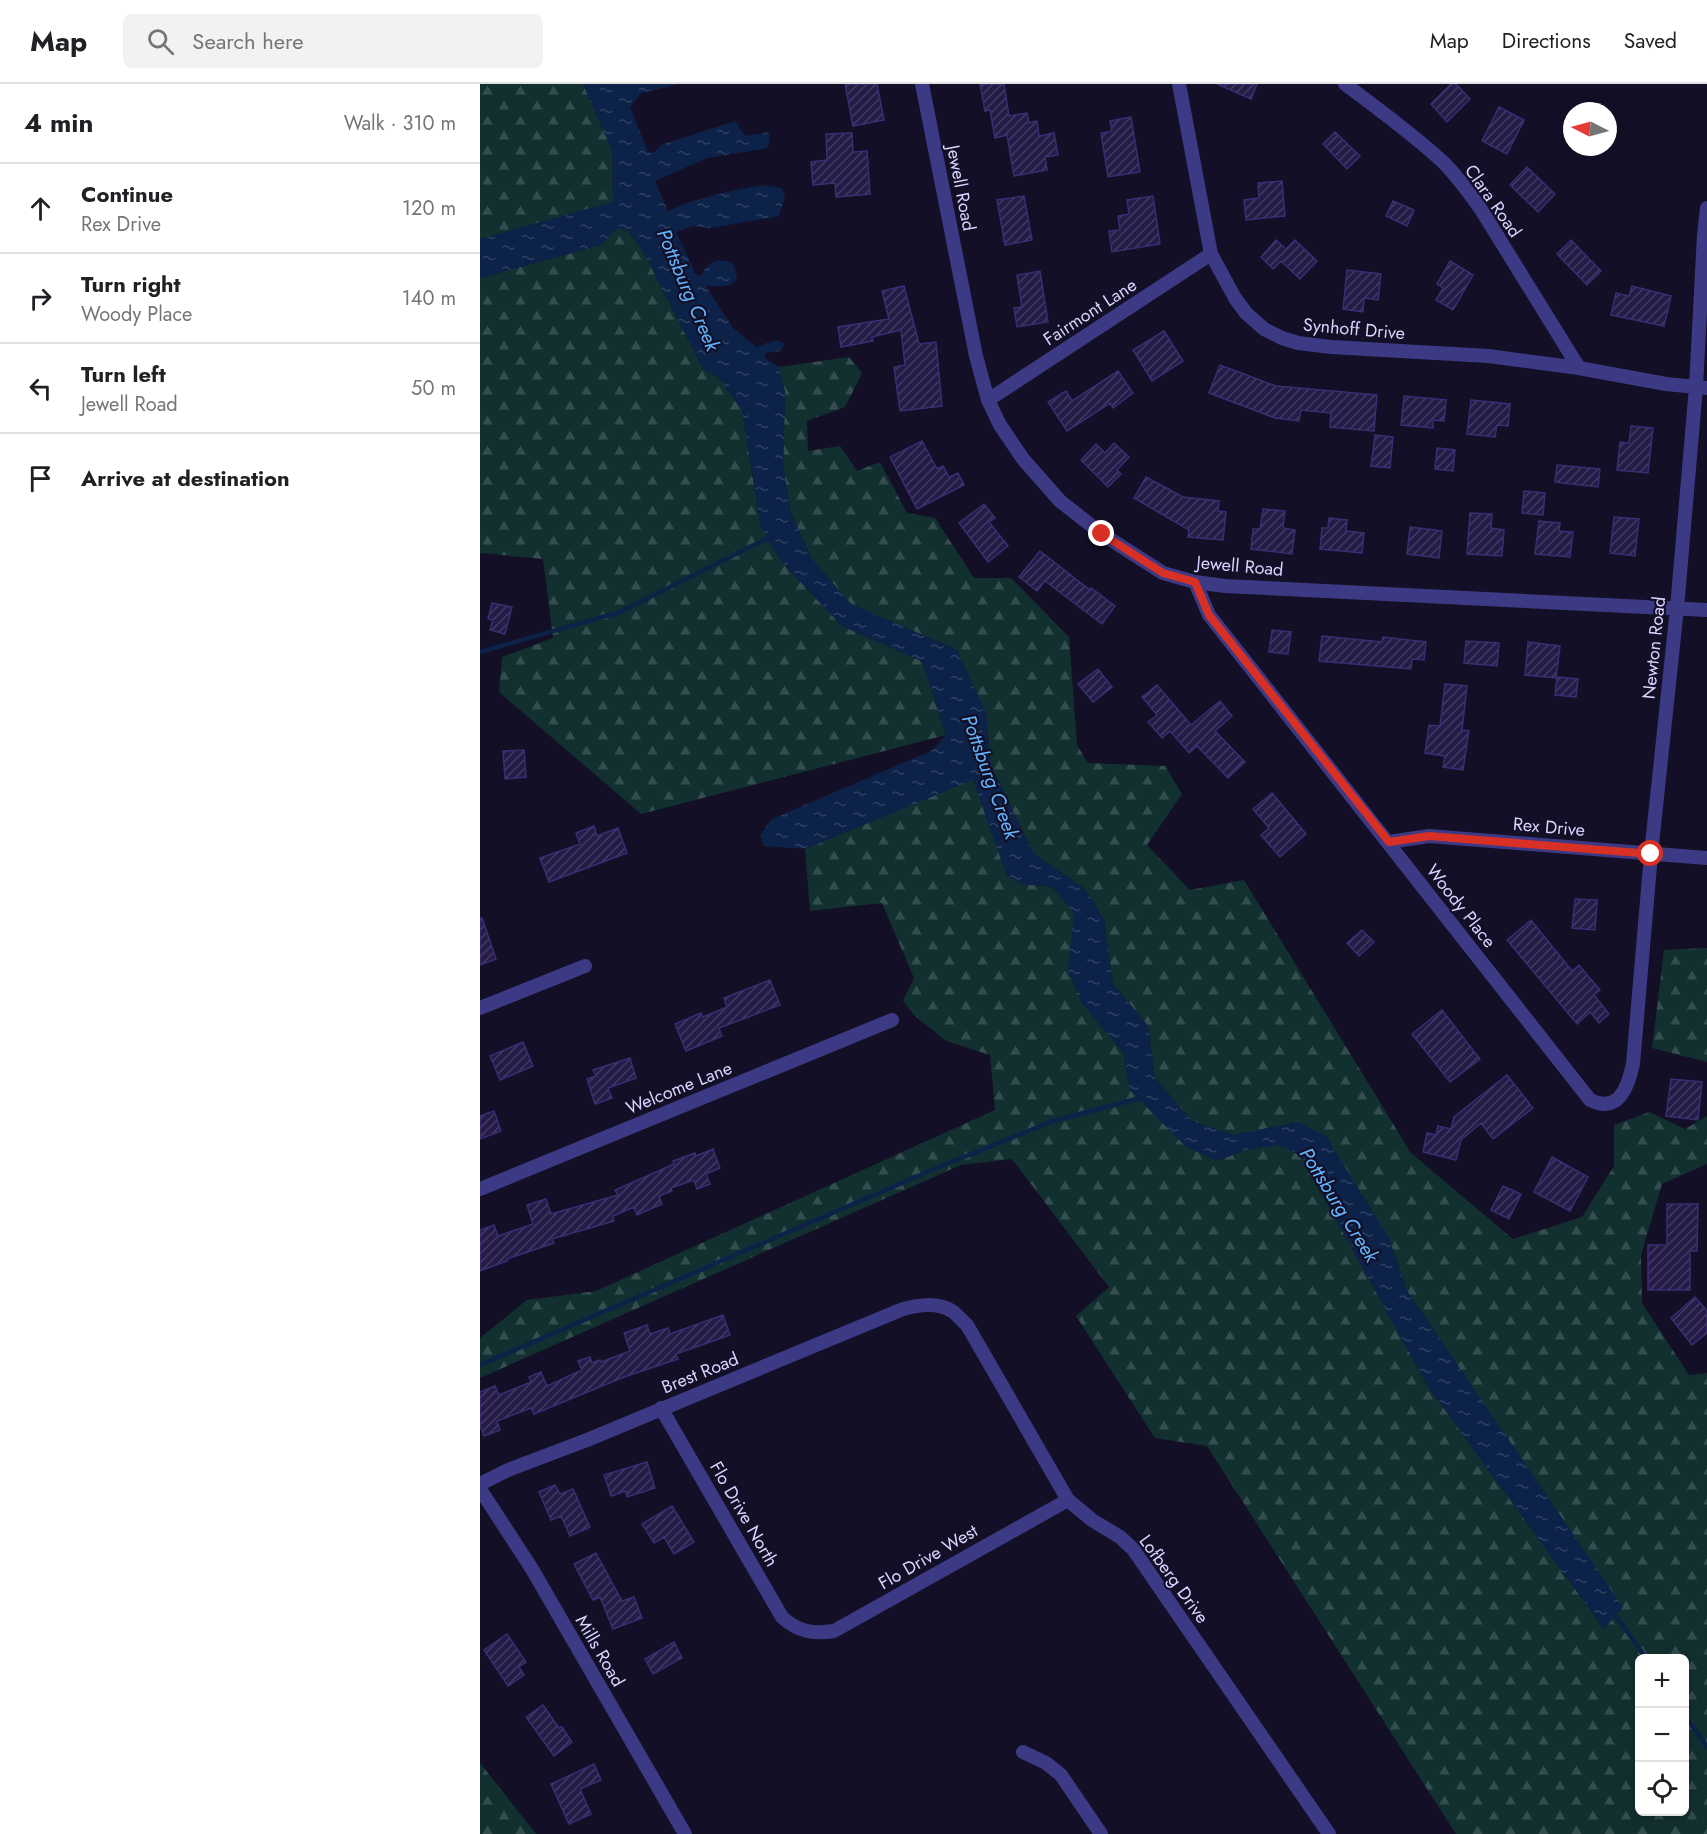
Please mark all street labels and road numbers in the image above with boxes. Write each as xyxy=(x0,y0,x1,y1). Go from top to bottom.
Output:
street label: Jewell Road xyxy=(940,141,982,233)
street label: Clara Road xyxy=(1458,159,1528,243)
street label: Fairmont Lane xyxy=(1038,272,1142,352)
street label: Synhoff Drive xyxy=(1302,312,1406,346)
street label: Jewell Road xyxy=(1194,549,1285,583)
street label: Newton Road xyxy=(1636,595,1672,701)
street label: Rex Drive xyxy=(1512,811,1586,843)
street label: Woody Place xyxy=(1420,859,1502,953)
street label: Welcome Lane xyxy=(622,1055,736,1121)
street label: Brest Road xyxy=(658,1346,742,1400)
street label: Flo Drive North xyxy=(703,1457,785,1571)
street label: Flo Drive West xyxy=(873,1518,983,1596)
street label: Lofberg Drive xyxy=(1133,1529,1215,1629)
street label: Mills Road xyxy=(569,1610,631,1692)

